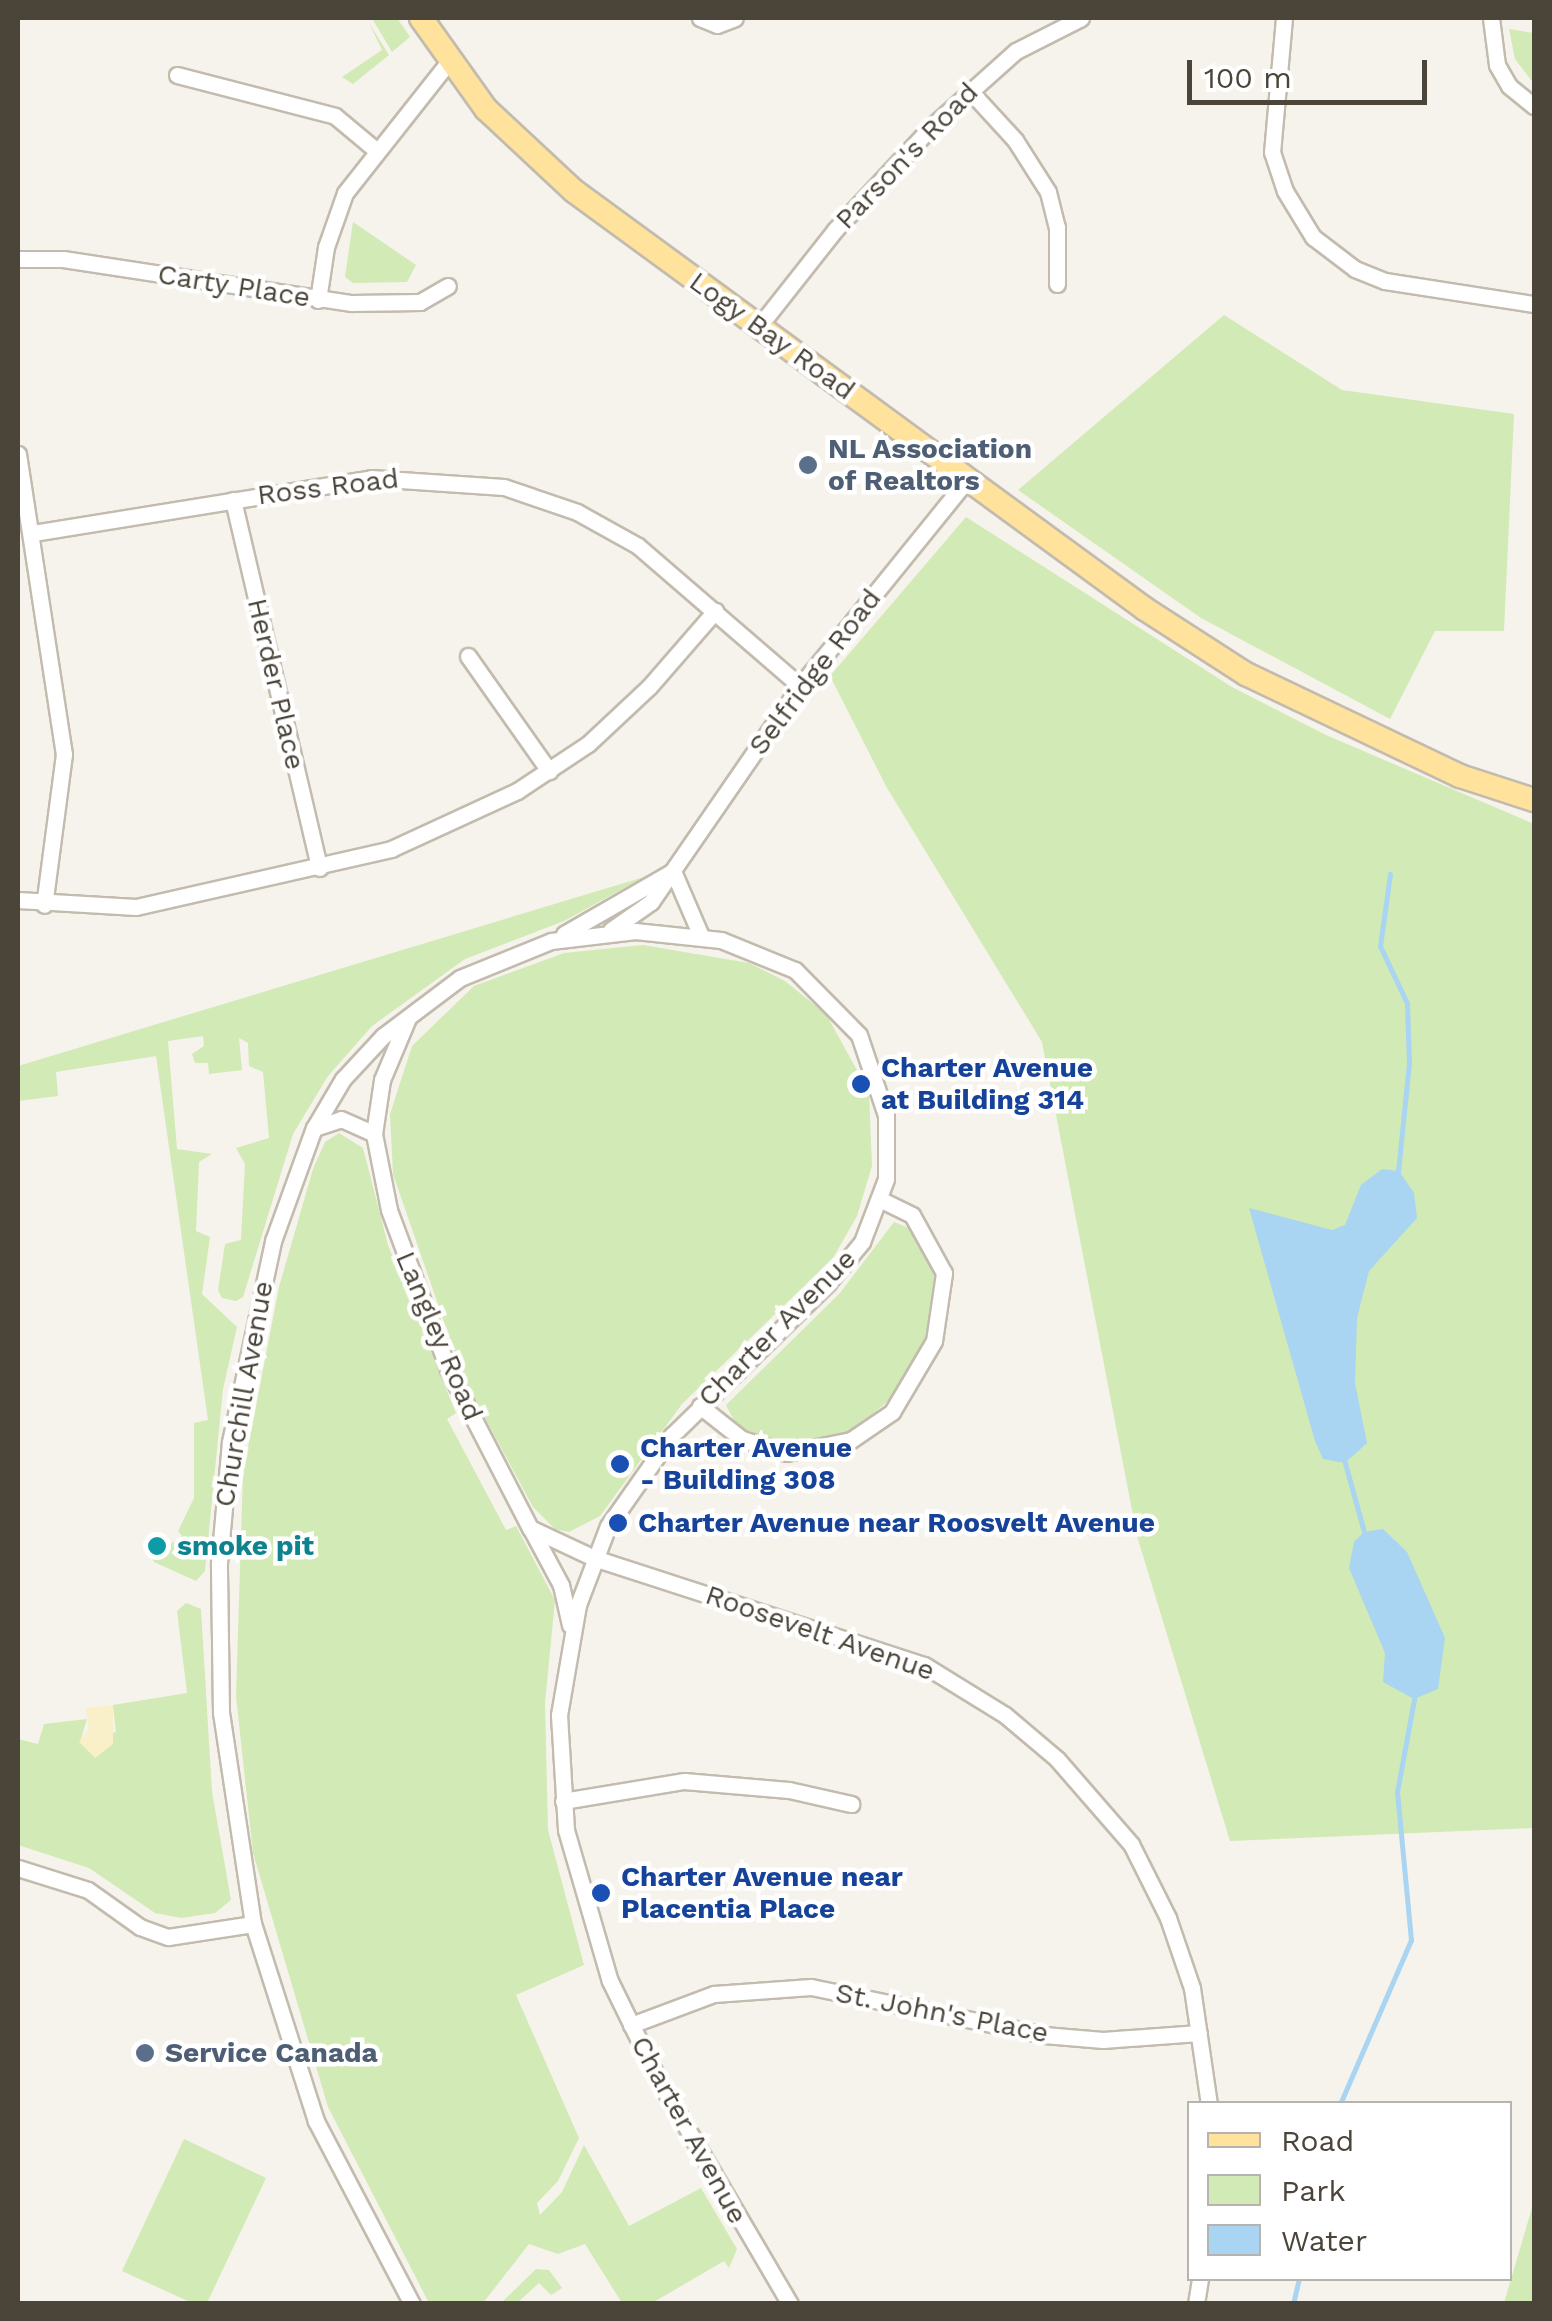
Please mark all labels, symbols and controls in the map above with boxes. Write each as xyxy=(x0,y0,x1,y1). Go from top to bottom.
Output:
scale bar xyxy=(1192,40,1432,102)
text: 100 m xyxy=(1204,60,1292,95)
street label: Parson's Road xyxy=(829,76,985,236)
street label: Carty Place xyxy=(155,257,313,315)
street label: Logy Bay Road xyxy=(682,264,862,408)
place label: NL Association of Realtors xyxy=(828,432,1033,498)
marker: NL Association of Realtors xyxy=(797,454,819,476)
street label: Ross Road xyxy=(255,462,401,512)
street label: Selfridge Road xyxy=(742,582,888,762)
street label: Herder Place xyxy=(240,595,312,773)
place label: Charter Avenue at Building 314 xyxy=(881,1051,1094,1117)
marker: Charter Avenue at Building 314 xyxy=(850,1073,872,1095)
street label: Charter Avenue xyxy=(691,1242,863,1414)
street label: Langley Road xyxy=(388,1246,490,1426)
street label: Churchill Avenue xyxy=(207,1277,281,1511)
place label: Charter Avenue - Building 308 xyxy=(640,1431,853,1497)
marker: Charter Avenue - Building 308 xyxy=(609,1453,631,1475)
place label: Charter Avenue near Roosvelt Avenue xyxy=(638,1506,1157,1540)
marker: Charter Avenue near Roosvelt Avenue xyxy=(607,1512,629,1534)
place label: smoke pit xyxy=(177,1529,314,1563)
marker: smoke pit xyxy=(146,1535,168,1557)
street label: Roosevelt Avenue xyxy=(700,1578,940,1688)
place label: Charter Avenue near Placentia Place xyxy=(621,1860,904,1926)
marker: Charter Avenue near Placentia Place xyxy=(590,1882,612,1904)
street label: St. John's Place xyxy=(832,1976,1052,2050)
street label: Charter Avenue xyxy=(623,2030,755,2230)
place label: Service Canada xyxy=(165,2036,378,2070)
marker: Service Canada xyxy=(134,2042,156,2064)
legend xyxy=(1187,2101,1512,2281)
text: Road xyxy=(1281,2123,1354,2158)
text: Park xyxy=(1281,2173,1346,2208)
text: Water xyxy=(1281,2223,1367,2258)

